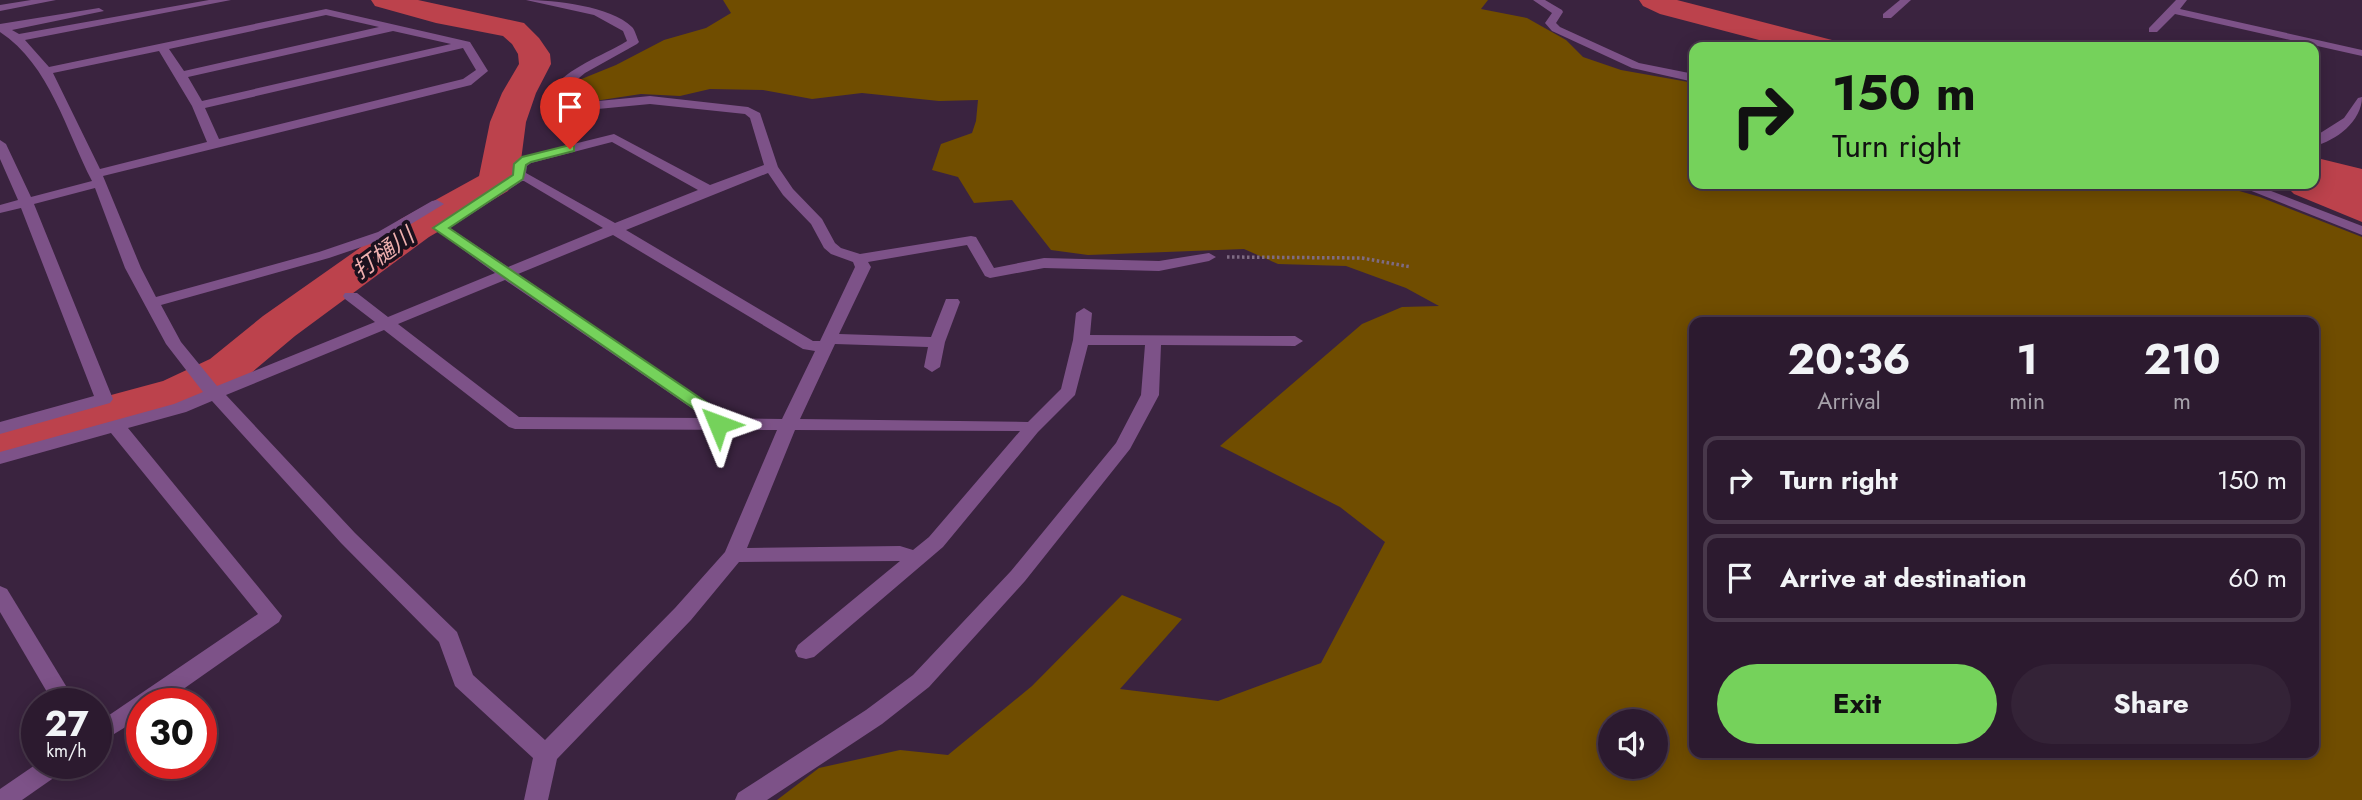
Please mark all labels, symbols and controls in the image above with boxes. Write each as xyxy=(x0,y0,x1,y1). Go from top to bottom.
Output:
text: 150 m xyxy=(1832,58,1976,128)
icon: right xyxy=(1717,70,1808,161)
pin xyxy=(540,77,600,149)
icon: arrive xyxy=(551,88,589,126)
text: Turn right xyxy=(1832,123,1961,169)
water label: 打樋川 xyxy=(345,217,423,287)
text: 20:36 xyxy=(1788,329,1911,390)
text: 1 xyxy=(2016,329,2038,390)
text: 210 xyxy=(2144,329,2220,390)
text: Arrival xyxy=(1817,384,1881,418)
text: min xyxy=(2009,384,2045,418)
text: m xyxy=(2173,384,2191,418)
position arrow xyxy=(681,387,755,461)
icon: right xyxy=(1721,461,1759,499)
text: Turn right xyxy=(1780,461,1898,499)
text: 150 m xyxy=(2217,461,2287,499)
icon: arrive xyxy=(1721,559,1759,597)
text: Arrive at destination xyxy=(1780,559,2027,597)
text: 60 m xyxy=(2228,559,2287,597)
button: Exit xyxy=(1717,664,1997,744)
button: Share xyxy=(2011,664,2291,744)
speed limit sign: 30 xyxy=(126,688,217,779)
text: 27 xyxy=(44,699,89,749)
map controls xyxy=(1598,709,1668,779)
button: sound xyxy=(1598,709,1668,779)
text: km/h xyxy=(46,738,87,764)

